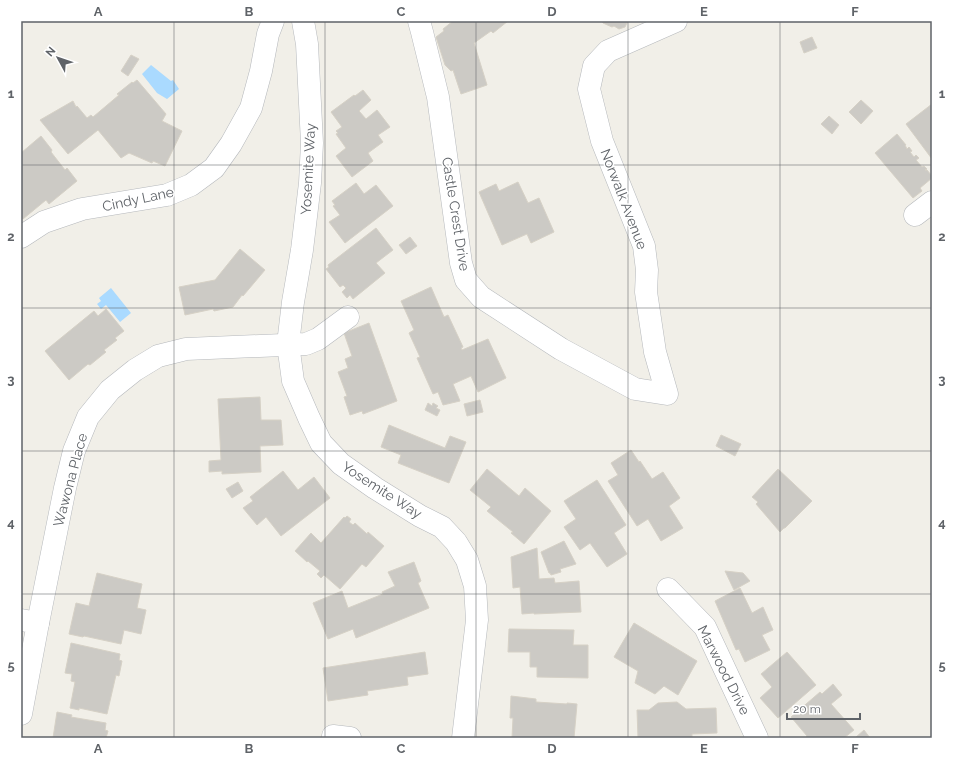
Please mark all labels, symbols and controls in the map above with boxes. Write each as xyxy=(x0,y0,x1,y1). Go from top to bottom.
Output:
text: A xyxy=(94,4,103,19)
text: B xyxy=(245,4,254,19)
text: C xyxy=(397,4,406,19)
text: D xyxy=(547,4,557,19)
text: E xyxy=(700,4,708,19)
text: F xyxy=(851,4,859,19)
north arrow xyxy=(38,38,78,78)
text: N xyxy=(43,44,58,59)
text: 1 xyxy=(8,86,15,101)
text: 1 xyxy=(939,86,946,101)
street label: Yosemite Way xyxy=(298,122,318,215)
street label: Norwalk Avenue xyxy=(597,147,651,251)
street label: Castle Crest Drive xyxy=(439,156,473,272)
street label: Cindy Lane xyxy=(101,184,175,214)
text: 2 xyxy=(7,229,15,244)
text: 2 xyxy=(938,229,946,244)
text: 3 xyxy=(7,372,15,387)
text: 3 xyxy=(938,372,946,387)
street label: Wawona Place xyxy=(50,432,90,528)
street label: Yosemite Way xyxy=(339,458,425,522)
text: 4 xyxy=(7,515,15,530)
text: 4 xyxy=(938,515,946,530)
street label: Marwood Drive xyxy=(695,623,753,717)
text: 5 xyxy=(7,658,15,673)
text: 5 xyxy=(938,658,946,673)
scale bar xyxy=(787,695,860,721)
text: 20 m xyxy=(793,702,821,716)
text: A xyxy=(94,741,103,756)
text: B xyxy=(245,741,254,756)
text: C xyxy=(397,741,406,756)
text: D xyxy=(547,741,557,756)
text: E xyxy=(700,741,708,756)
text: F xyxy=(851,741,859,756)

